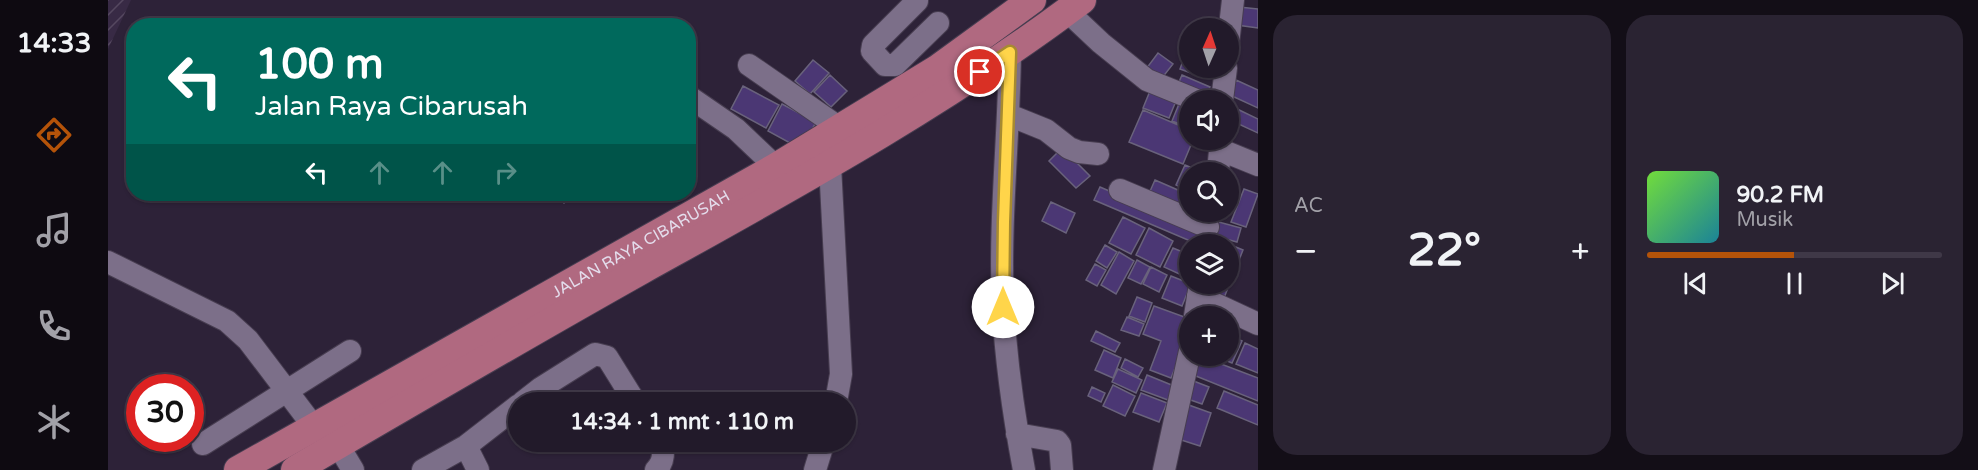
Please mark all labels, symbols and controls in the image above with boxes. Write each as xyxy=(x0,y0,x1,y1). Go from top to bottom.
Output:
north arrow xyxy=(1179,18,1239,78)
map controls xyxy=(1179,18,1239,366)
text: 14:33 xyxy=(17,27,91,60)
text: 100 m xyxy=(255,39,384,90)
icon: left xyxy=(156,42,234,120)
pin xyxy=(954,46,1005,97)
icon: arrive xyxy=(963,55,996,88)
text: Jalan Raya Cibarusah xyxy=(255,90,528,123)
button: sound xyxy=(1179,90,1239,150)
icon: directions xyxy=(33,114,75,156)
icon: left xyxy=(300,156,333,189)
icon: ahead xyxy=(363,156,396,189)
icon: ahead xyxy=(426,156,459,189)
icon: right xyxy=(489,156,522,189)
button: search xyxy=(1179,162,1239,222)
text: 90.2 FM xyxy=(1737,182,1824,208)
street label: JALAN RAYA CIBARUSAH xyxy=(548,186,734,302)
text: AC xyxy=(1294,194,1323,218)
text: Musik xyxy=(1737,208,1793,232)
icon: music xyxy=(33,209,75,251)
text: 22° xyxy=(1407,224,1481,278)
text: − xyxy=(1294,232,1318,271)
text: + xyxy=(1571,232,1589,271)
button: layers xyxy=(1179,234,1239,294)
icon: previous xyxy=(1679,267,1712,300)
icon: pause xyxy=(1778,267,1811,300)
icon: next xyxy=(1876,267,1909,300)
position arrow xyxy=(971,275,1035,339)
icon: phone xyxy=(33,305,75,347)
button: + xyxy=(1179,306,1239,366)
speed limit sign: 30 xyxy=(126,374,204,452)
icon: climate xyxy=(33,401,75,443)
text: 14:34 · 1 mnt · 110 m xyxy=(570,409,794,435)

